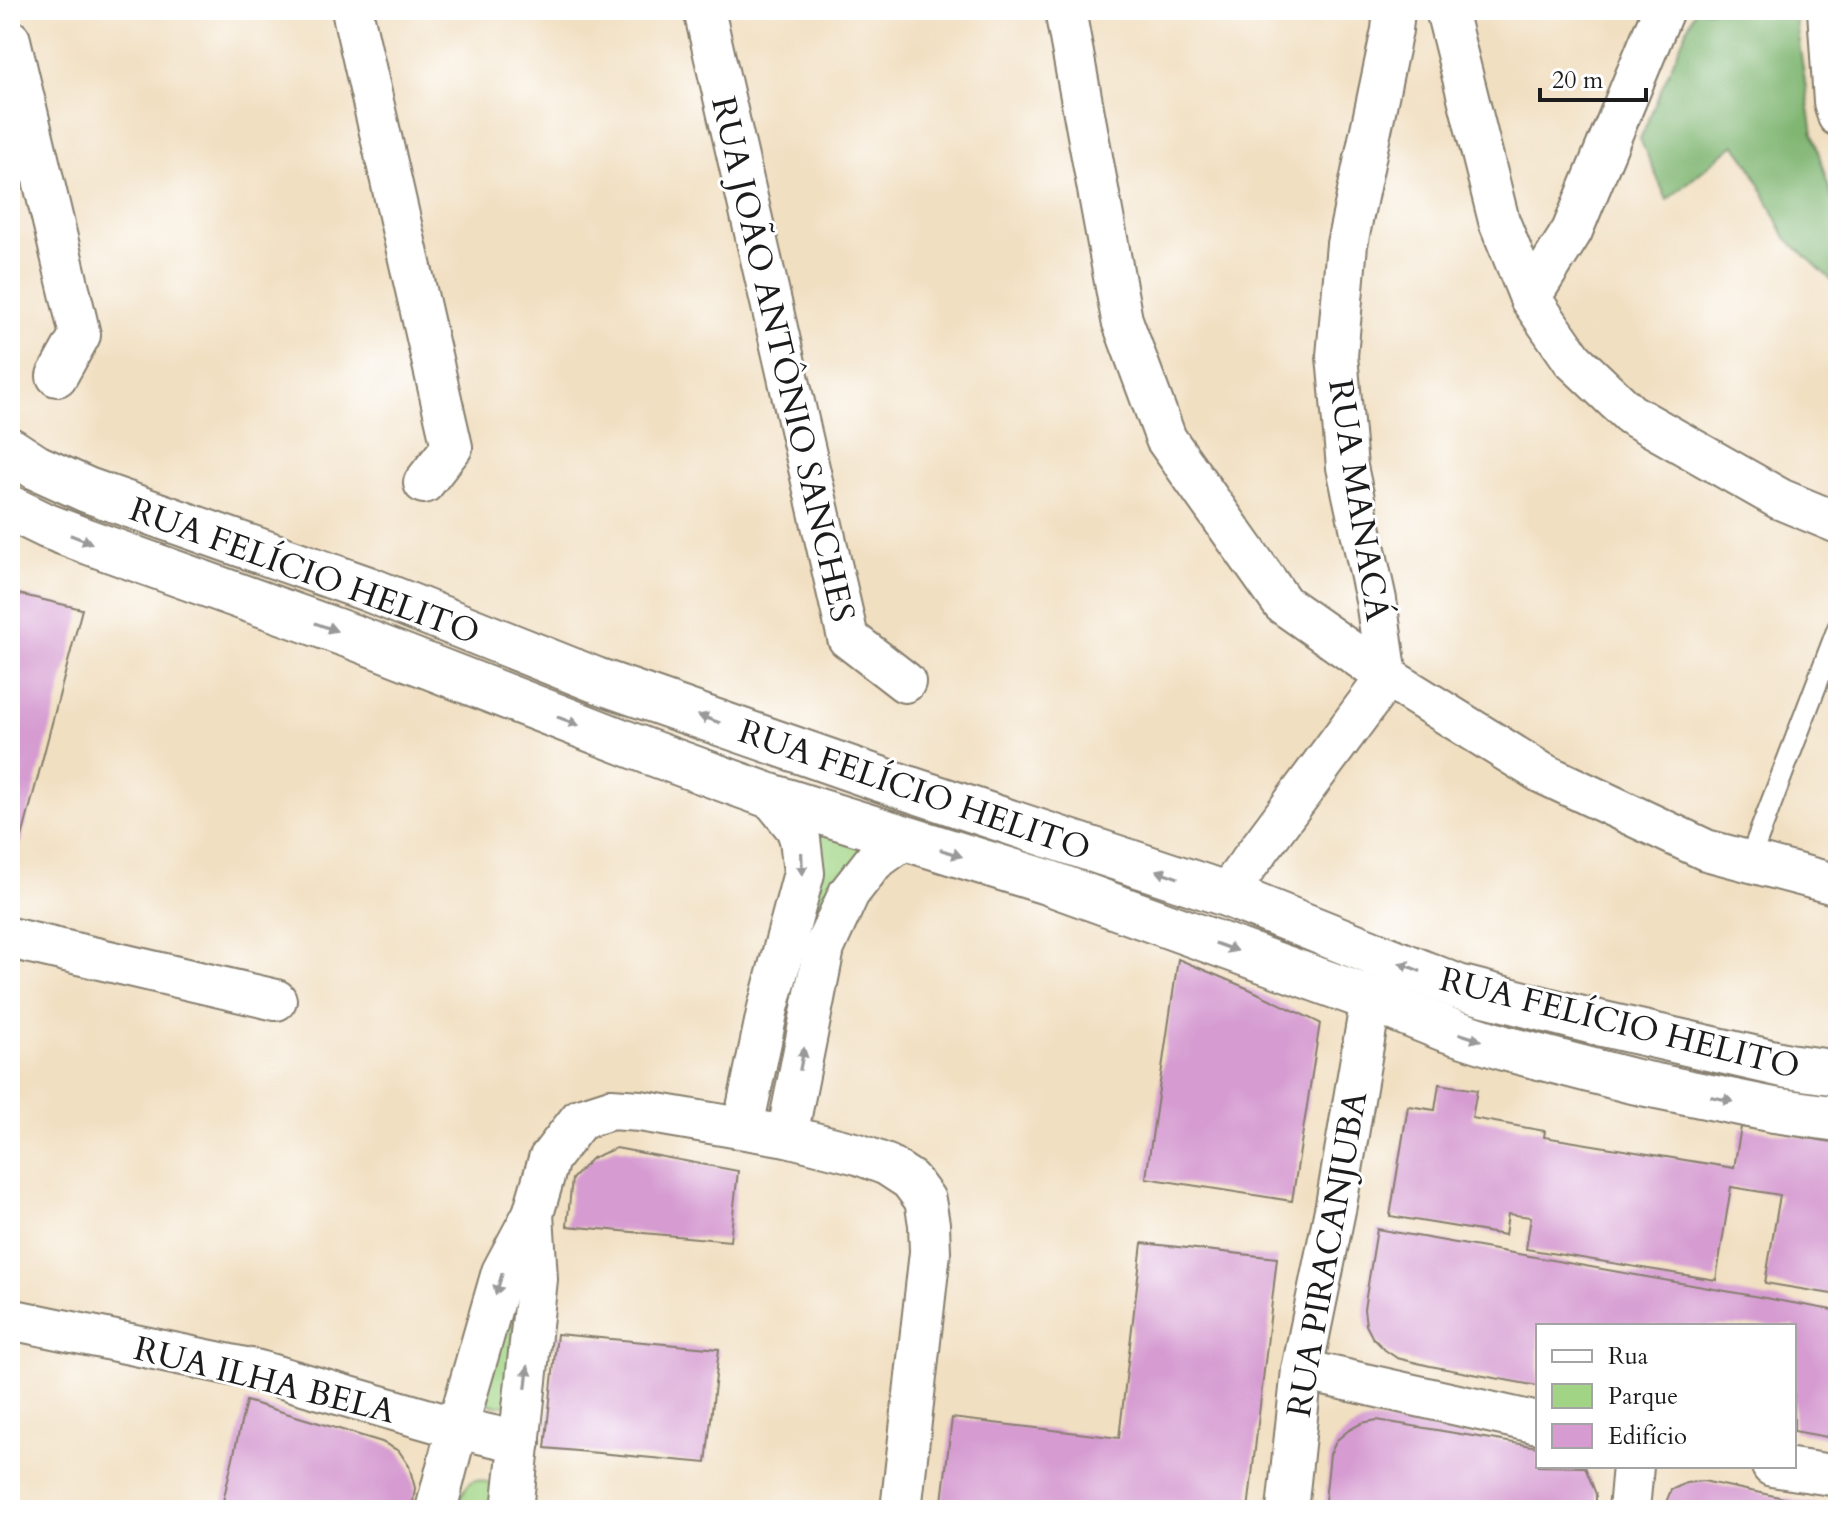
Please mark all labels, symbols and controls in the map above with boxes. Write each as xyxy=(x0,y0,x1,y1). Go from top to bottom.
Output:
scale bar xyxy=(1540,52,1646,102)
text: 20 m xyxy=(1552,64,1604,97)
street label: RUA JOÃO ANTÔNIO SANCHES xyxy=(700,92,866,626)
street label: RUA MANACÁ xyxy=(1317,376,1401,625)
street label: RUA FELÍCIO HELITO xyxy=(123,486,486,656)
one-way arrow xyxy=(69,533,93,546)
one-way arrow xyxy=(314,621,338,634)
street label: RUA FELÍCIO HELITO xyxy=(733,708,1097,872)
one-way arrow xyxy=(696,713,720,725)
one-way arrow xyxy=(556,715,580,728)
one-way arrow xyxy=(939,847,963,859)
one-way arrow xyxy=(795,851,808,877)
one-way arrow xyxy=(1155,867,1179,879)
one-way arrow xyxy=(1214,941,1238,953)
street label: RUA FELÍCIO HELITO xyxy=(1435,956,1804,1090)
one-way arrow xyxy=(1398,960,1422,973)
one-way arrow xyxy=(1458,1031,1482,1044)
one-way arrow xyxy=(796,1047,809,1072)
street label: RUA PIRACANJUBA xyxy=(1276,1087,1378,1421)
one-way arrow xyxy=(1710,1093,1735,1106)
one-way arrow xyxy=(492,1272,505,1296)
legend xyxy=(1536,1324,1796,1468)
street label: RUA ILHA BELA xyxy=(129,1325,401,1435)
text: Rua xyxy=(1608,1340,1649,1373)
one-way arrow xyxy=(520,1364,533,1389)
text: Parque xyxy=(1608,1380,1678,1413)
text: Edifício xyxy=(1608,1420,1687,1453)

